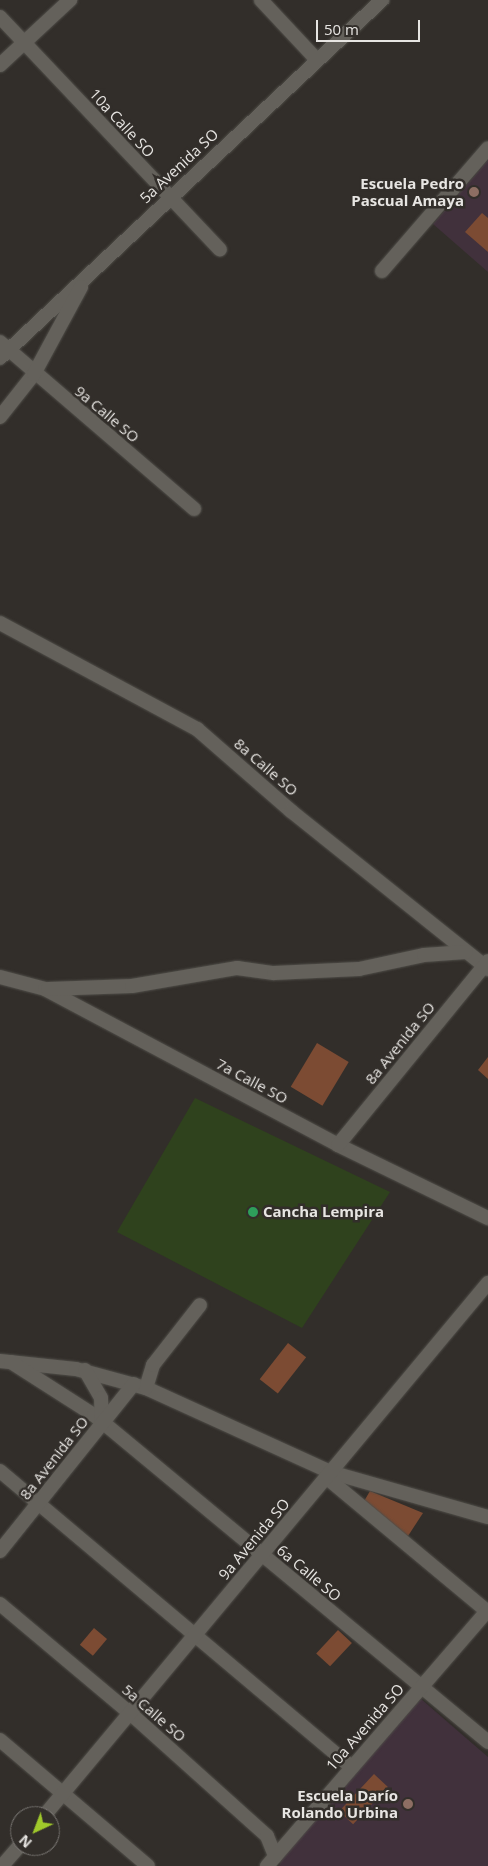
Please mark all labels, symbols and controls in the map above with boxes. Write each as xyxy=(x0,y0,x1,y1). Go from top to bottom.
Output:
scale bar xyxy=(318,10,422,42)
text: 50 m xyxy=(324,19,359,39)
street label: 10a Calle SO xyxy=(86,85,158,161)
street label: 5a Avenida SO xyxy=(136,125,222,207)
place label: Escuela Pedro Pascual Amaya xyxy=(351,174,464,209)
marker: Escuela Pedro Pascual Amaya xyxy=(468,186,480,198)
street label: 9a Calle SO xyxy=(71,382,143,446)
street label: 8a Calle SO xyxy=(231,734,301,800)
street label: 8a Avenida SO xyxy=(361,998,439,1088)
street label: 7a Calle SO xyxy=(213,1055,291,1107)
place label: Cancha Lempira xyxy=(263,1203,384,1221)
marker: Cancha Lempira xyxy=(247,1206,259,1218)
street label: 8a Avenida SO xyxy=(16,1413,92,1503)
street label: 9a Avenida SO xyxy=(215,1495,293,1583)
street label: 6a Calle SO xyxy=(273,1541,345,1605)
street label: 5a Calle SO xyxy=(119,1680,189,1746)
street label: 10a Avenida SO xyxy=(322,1680,408,1774)
place label: Escuela Darío Rolando Urbina xyxy=(282,1786,398,1821)
marker: Escuela Darío Rolando Urbina xyxy=(402,1798,414,1810)
north arrow xyxy=(10,1806,60,1856)
text: N xyxy=(14,1831,36,1852)

